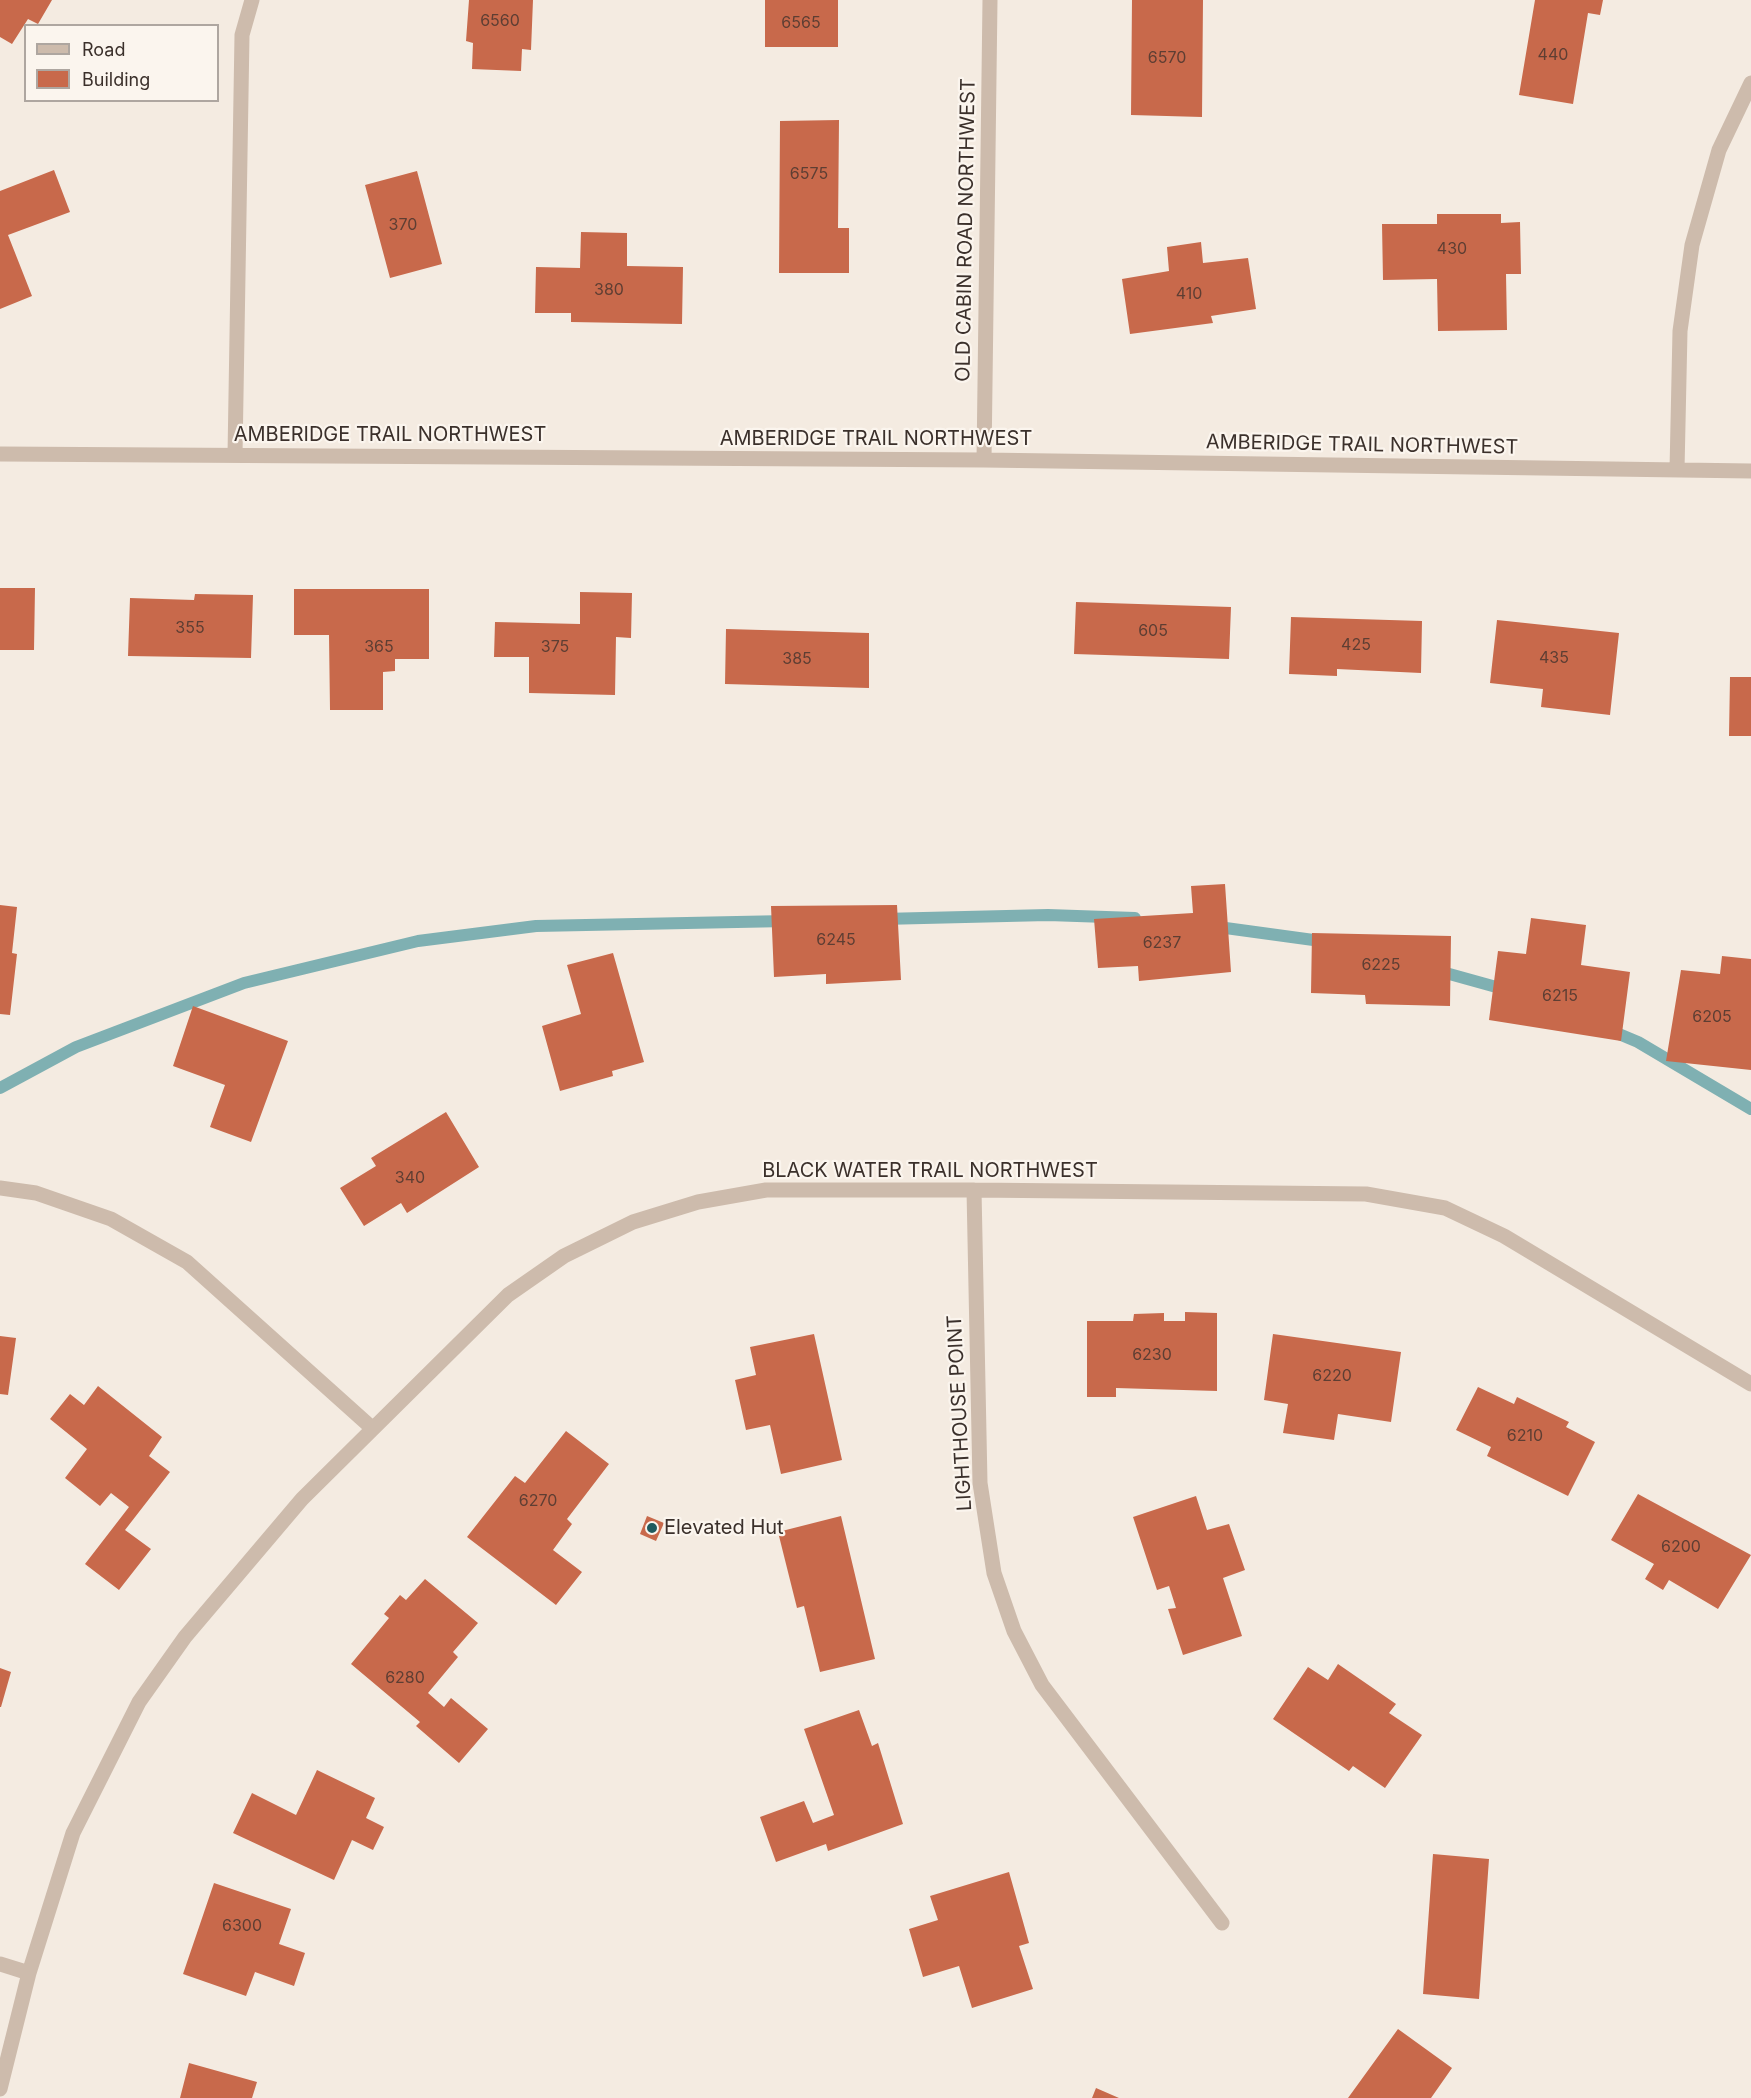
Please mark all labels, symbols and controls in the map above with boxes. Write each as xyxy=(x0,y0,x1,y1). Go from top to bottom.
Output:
house number: 6560 xyxy=(480,11,520,31)
house number: 6565 xyxy=(781,13,821,33)
legend xyxy=(24,24,219,102)
text: Road xyxy=(82,39,125,60)
house number: 440 xyxy=(1538,45,1568,65)
house number: 6570 xyxy=(1148,48,1186,68)
text: Building xyxy=(82,69,150,90)
street label: OLD CABIN ROAD NORTHWEST xyxy=(951,78,981,382)
house number: 6575 xyxy=(790,164,828,184)
house number: 370 xyxy=(389,215,417,235)
house number: 430 xyxy=(1437,239,1467,259)
house number: 380 xyxy=(594,280,624,300)
house number: 410 xyxy=(1176,284,1202,304)
street label: AMBERIDGE TRAIL NORTHWEST xyxy=(234,423,546,447)
street label: AMBERIDGE TRAIL NORTHWEST xyxy=(720,427,1032,451)
street label: AMBERIDGE TRAIL NORTHWEST xyxy=(1206,430,1518,460)
house number: 355 xyxy=(175,618,205,638)
house number: 605 xyxy=(1138,621,1168,641)
house number: 425 xyxy=(1341,635,1371,655)
house number: 365 xyxy=(364,637,394,657)
house number: 375 xyxy=(541,637,569,657)
house number: 435 xyxy=(1539,648,1569,668)
house number: 385 xyxy=(782,649,812,669)
house number: 6245 xyxy=(816,930,856,950)
house number: 6237 xyxy=(1143,933,1181,953)
house number: 6225 xyxy=(1361,955,1401,975)
house number: 6215 xyxy=(1542,986,1578,1006)
house number: 6205 xyxy=(1692,1007,1732,1027)
street label: BLACK WATER TRAIL NORTHWEST xyxy=(762,1159,1098,1183)
house number: 340 xyxy=(395,1168,425,1188)
street label: LIGHTHOUSE POINT xyxy=(943,1314,977,1512)
house number: 6230 xyxy=(1132,1345,1172,1365)
house number: 6220 xyxy=(1312,1366,1352,1386)
house number: 6210 xyxy=(1507,1426,1543,1446)
house number: 6270 xyxy=(519,1491,557,1511)
place label: Elevated Hut xyxy=(664,1516,784,1540)
marker: Elevated Hut xyxy=(645,1521,659,1535)
house number: 6200 xyxy=(1661,1537,1701,1557)
house number: 6280 xyxy=(385,1668,425,1688)
house number: 6300 xyxy=(222,1916,262,1936)

